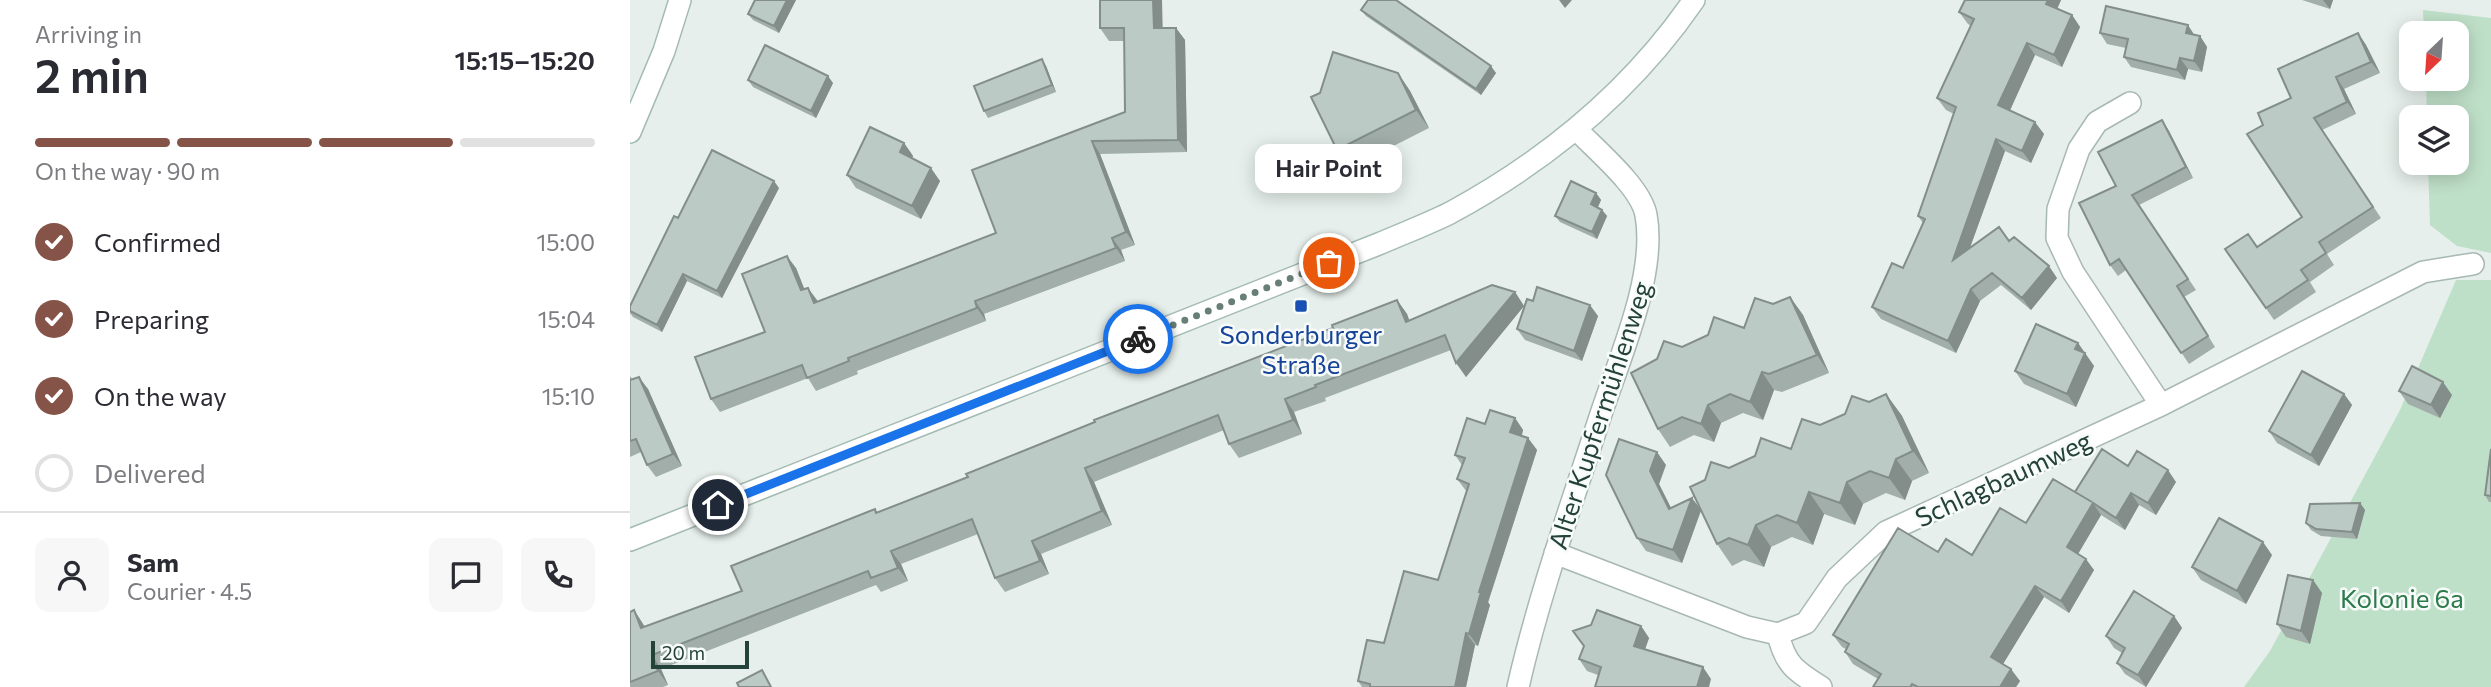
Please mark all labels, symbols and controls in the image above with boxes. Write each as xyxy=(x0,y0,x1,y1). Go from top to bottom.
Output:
text: Arriving in xyxy=(35,20,142,48)
north arrow xyxy=(2399,21,2469,91)
map controls xyxy=(2399,21,2469,175)
text: 15:15–15:20 xyxy=(454,44,595,75)
text: 2 min xyxy=(35,46,149,102)
button: layers xyxy=(2399,105,2469,175)
callout: Hair Point xyxy=(1256,144,1402,193)
text: Hair Point xyxy=(1275,154,1382,182)
text: On the way · 90 m xyxy=(35,157,220,185)
icon: check xyxy=(35,223,73,261)
text: Confirmed xyxy=(94,226,221,257)
text: 15:00 xyxy=(537,228,595,256)
pin xyxy=(1299,233,1359,293)
icon: bag xyxy=(1310,244,1348,282)
street label: Alter Kupfermühlenweg xyxy=(1541,277,1657,553)
marker: Sonderburger Straße xyxy=(1293,298,1309,314)
icon: check xyxy=(35,300,73,338)
text: Preparing xyxy=(94,303,209,334)
courier xyxy=(1103,304,1173,374)
text: 15:04 xyxy=(538,305,595,333)
place label: Sonderburger Straße xyxy=(1219,318,1383,379)
icon: bike xyxy=(1119,320,1157,358)
icon: check xyxy=(35,377,73,415)
text: On the way xyxy=(94,380,227,411)
text: 15:10 xyxy=(542,382,595,410)
street label: Schlagbaumweg xyxy=(1910,424,2096,532)
text: Delivered xyxy=(94,457,205,488)
pin xyxy=(688,475,748,535)
icon: home xyxy=(699,486,737,524)
button: person xyxy=(35,538,109,612)
button: chat xyxy=(429,538,503,612)
button: phone xyxy=(521,538,595,612)
text: Sam xyxy=(127,546,179,577)
text: Courier · 4.5 xyxy=(127,577,252,605)
park label: Kolonie 6a xyxy=(2340,582,2464,613)
scale bar xyxy=(651,638,749,670)
text: 20 m xyxy=(662,641,705,664)

